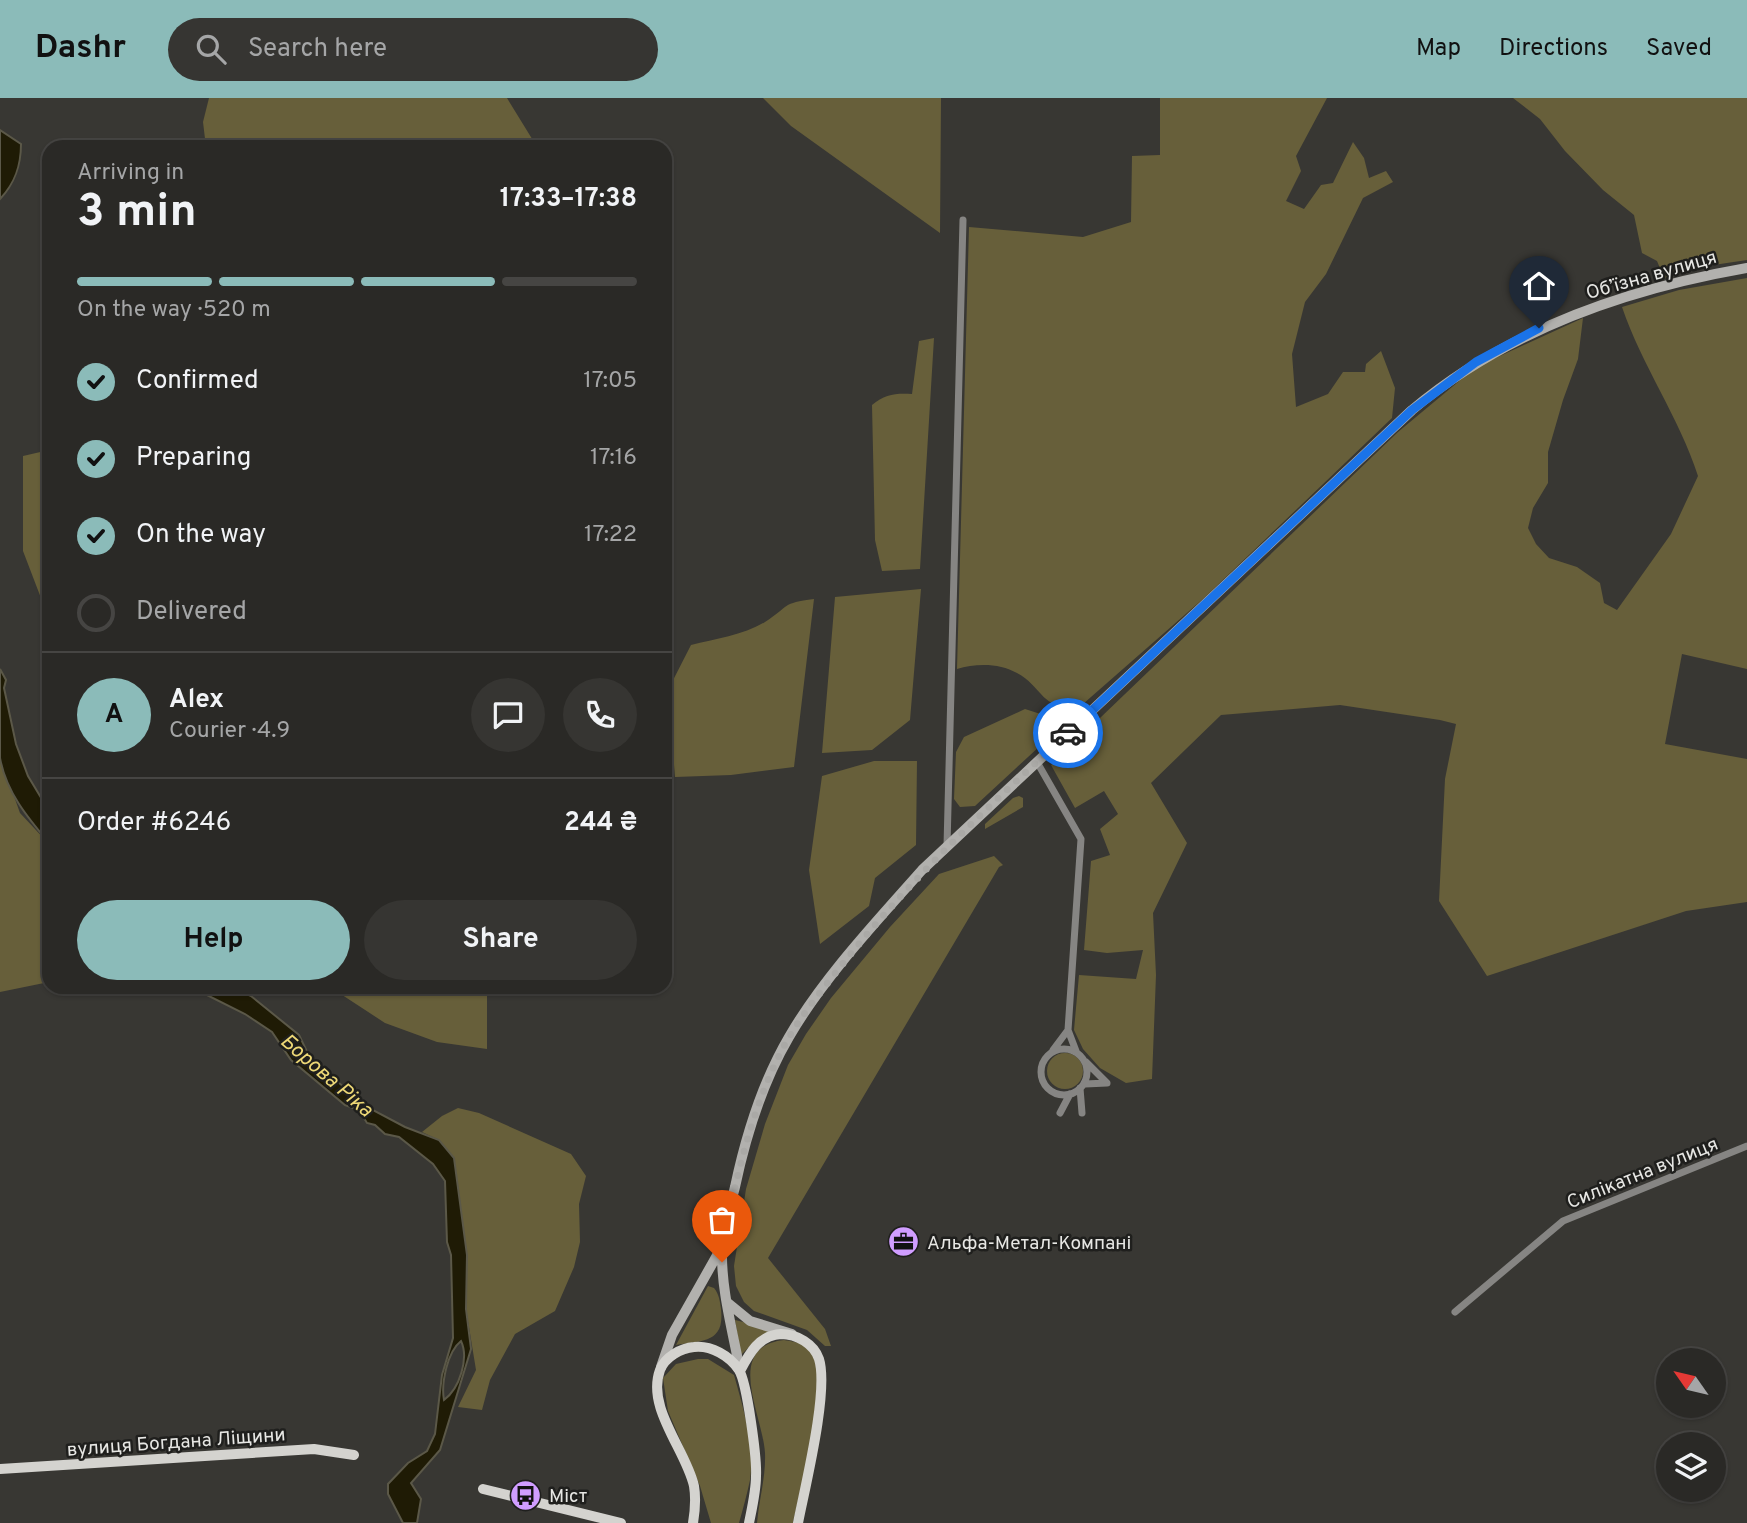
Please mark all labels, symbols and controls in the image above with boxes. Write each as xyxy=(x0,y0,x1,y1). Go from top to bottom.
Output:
search box xyxy=(168,18,658,81)
text: Dashr xyxy=(35,28,126,70)
icon: search xyxy=(192,30,230,68)
text: Search here xyxy=(248,33,387,66)
text: Map xyxy=(1416,34,1461,64)
text: Directions xyxy=(1499,34,1608,64)
text: Saved xyxy=(1646,34,1712,64)
text: Arriving in xyxy=(77,159,184,188)
text: 17:33–17:38 xyxy=(500,183,637,216)
text: 3 min xyxy=(77,184,197,243)
street label: Об’їзна вулиця xyxy=(1583,246,1720,306)
pin xyxy=(1509,256,1569,328)
icon: home xyxy=(1520,267,1558,305)
text: On the way · 520 m xyxy=(77,296,271,325)
icon: check xyxy=(77,363,115,401)
text: Confirmed xyxy=(136,365,259,398)
text: 17:05 xyxy=(583,367,637,396)
icon: check xyxy=(77,440,115,478)
text: Preparing xyxy=(136,442,251,475)
text: 17:16 xyxy=(590,444,637,473)
icon: check xyxy=(77,517,115,555)
text: On the way xyxy=(136,519,266,552)
text: 17:22 xyxy=(584,521,637,550)
text: Delivered xyxy=(136,596,247,629)
button: chat xyxy=(471,678,545,752)
button: phone xyxy=(563,678,637,752)
text: Alex xyxy=(169,684,224,717)
courier xyxy=(1033,698,1103,768)
text: A xyxy=(105,699,123,732)
icon: car xyxy=(1049,714,1087,752)
text: Courier · 4.9 xyxy=(169,717,290,746)
text: Order #6246 xyxy=(77,807,231,840)
text: 244 ₴ xyxy=(564,807,637,840)
button: Help xyxy=(77,900,350,980)
button: Share xyxy=(364,900,637,980)
water label: Борова Ріка xyxy=(274,1028,378,1124)
street label: Силікатна вулиця xyxy=(1564,1133,1722,1215)
pin xyxy=(692,1190,752,1262)
icon: bag xyxy=(703,1201,741,1239)
office icon: Альфа-Метал-Компані xyxy=(887,1225,921,1259)
place label: Альфа-Метал-Компані xyxy=(927,1232,1131,1256)
north arrow xyxy=(1656,1348,1726,1418)
map controls xyxy=(1656,1348,1726,1502)
street label: вулиця Богдана Ліщини xyxy=(66,1423,286,1463)
button: layers xyxy=(1656,1432,1726,1502)
bus stop icon: Міст xyxy=(509,1478,543,1512)
place label: Міст xyxy=(549,1485,588,1509)

